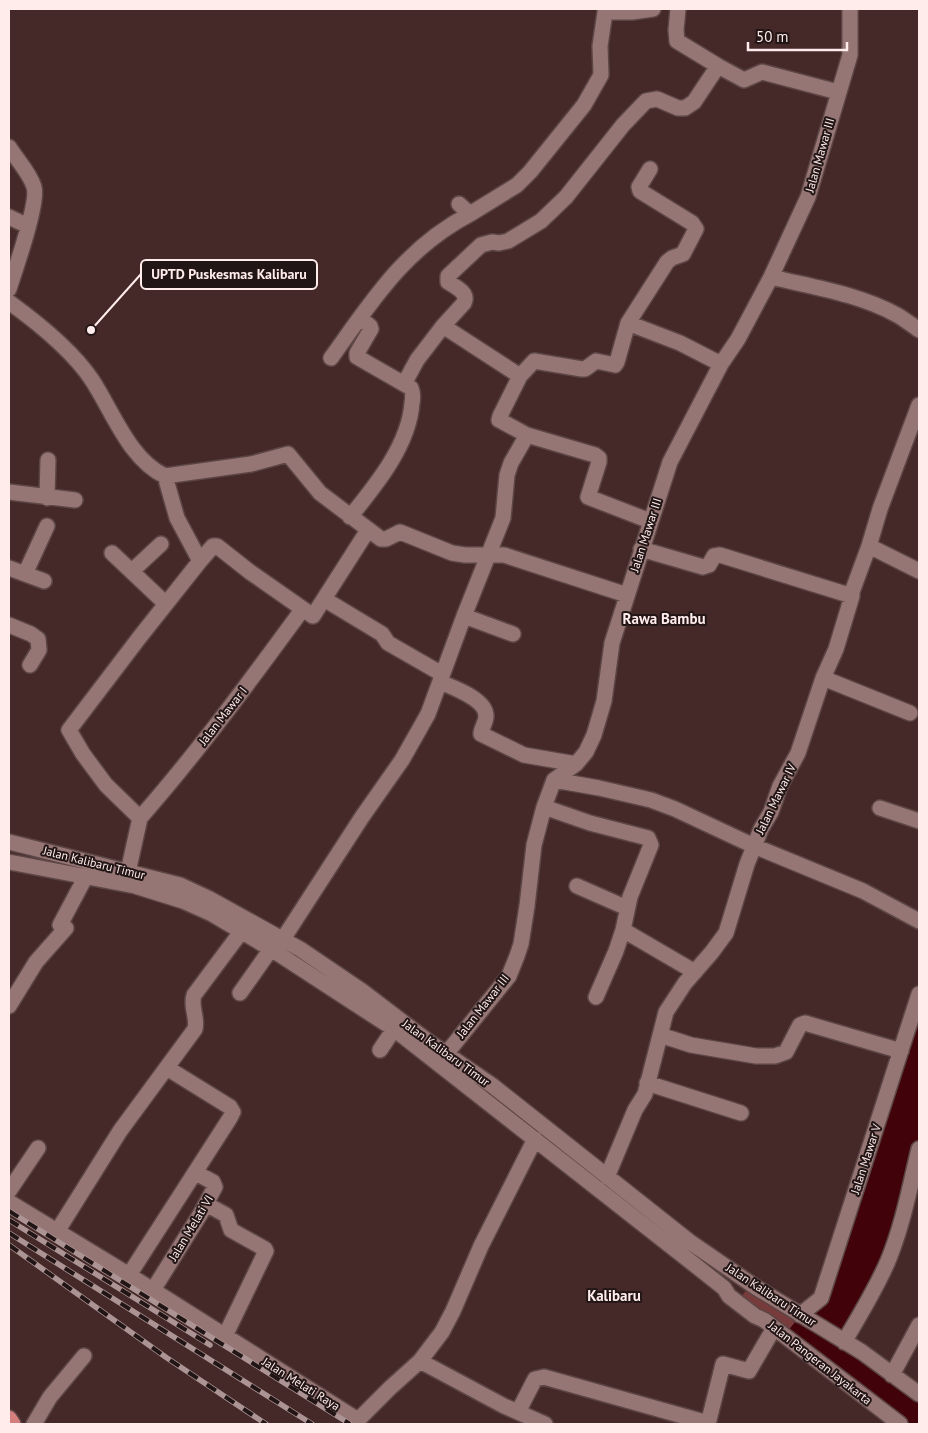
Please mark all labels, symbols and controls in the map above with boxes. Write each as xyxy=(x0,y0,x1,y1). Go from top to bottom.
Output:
scale bar xyxy=(748,20,847,52)
text: 50 m xyxy=(756,27,789,46)
street label: Jalan Mawar III xyxy=(801,116,837,195)
callout: UPTD Puskesmas Kalibaru xyxy=(141,260,317,289)
text: UPTD Puskesmas Kalibaru xyxy=(151,265,307,283)
street label: Jalan Mawar III xyxy=(626,496,665,575)
district label: Rawa Bambu xyxy=(622,609,706,628)
street label: Jalan Mawar I xyxy=(195,684,250,749)
street label: Jalan Mawar IV xyxy=(752,761,799,837)
street label: Jalan Kalibaru Timur xyxy=(41,842,147,882)
street label: Jalan Mawar III xyxy=(452,971,512,1041)
street label: Jalan Kalibaru Timur xyxy=(399,1015,493,1089)
street label: Jalan Mawar V xyxy=(847,1122,884,1197)
street label: Jalan Melati VI xyxy=(165,1192,216,1264)
street label: Jalan Kalibaru Timur xyxy=(723,1259,819,1329)
district label: Kalibaru xyxy=(587,1286,641,1305)
street label: Jalan Pangeran Jayakarta xyxy=(765,1317,875,1408)
street label: Jalan Melati Raya xyxy=(259,1353,343,1413)

